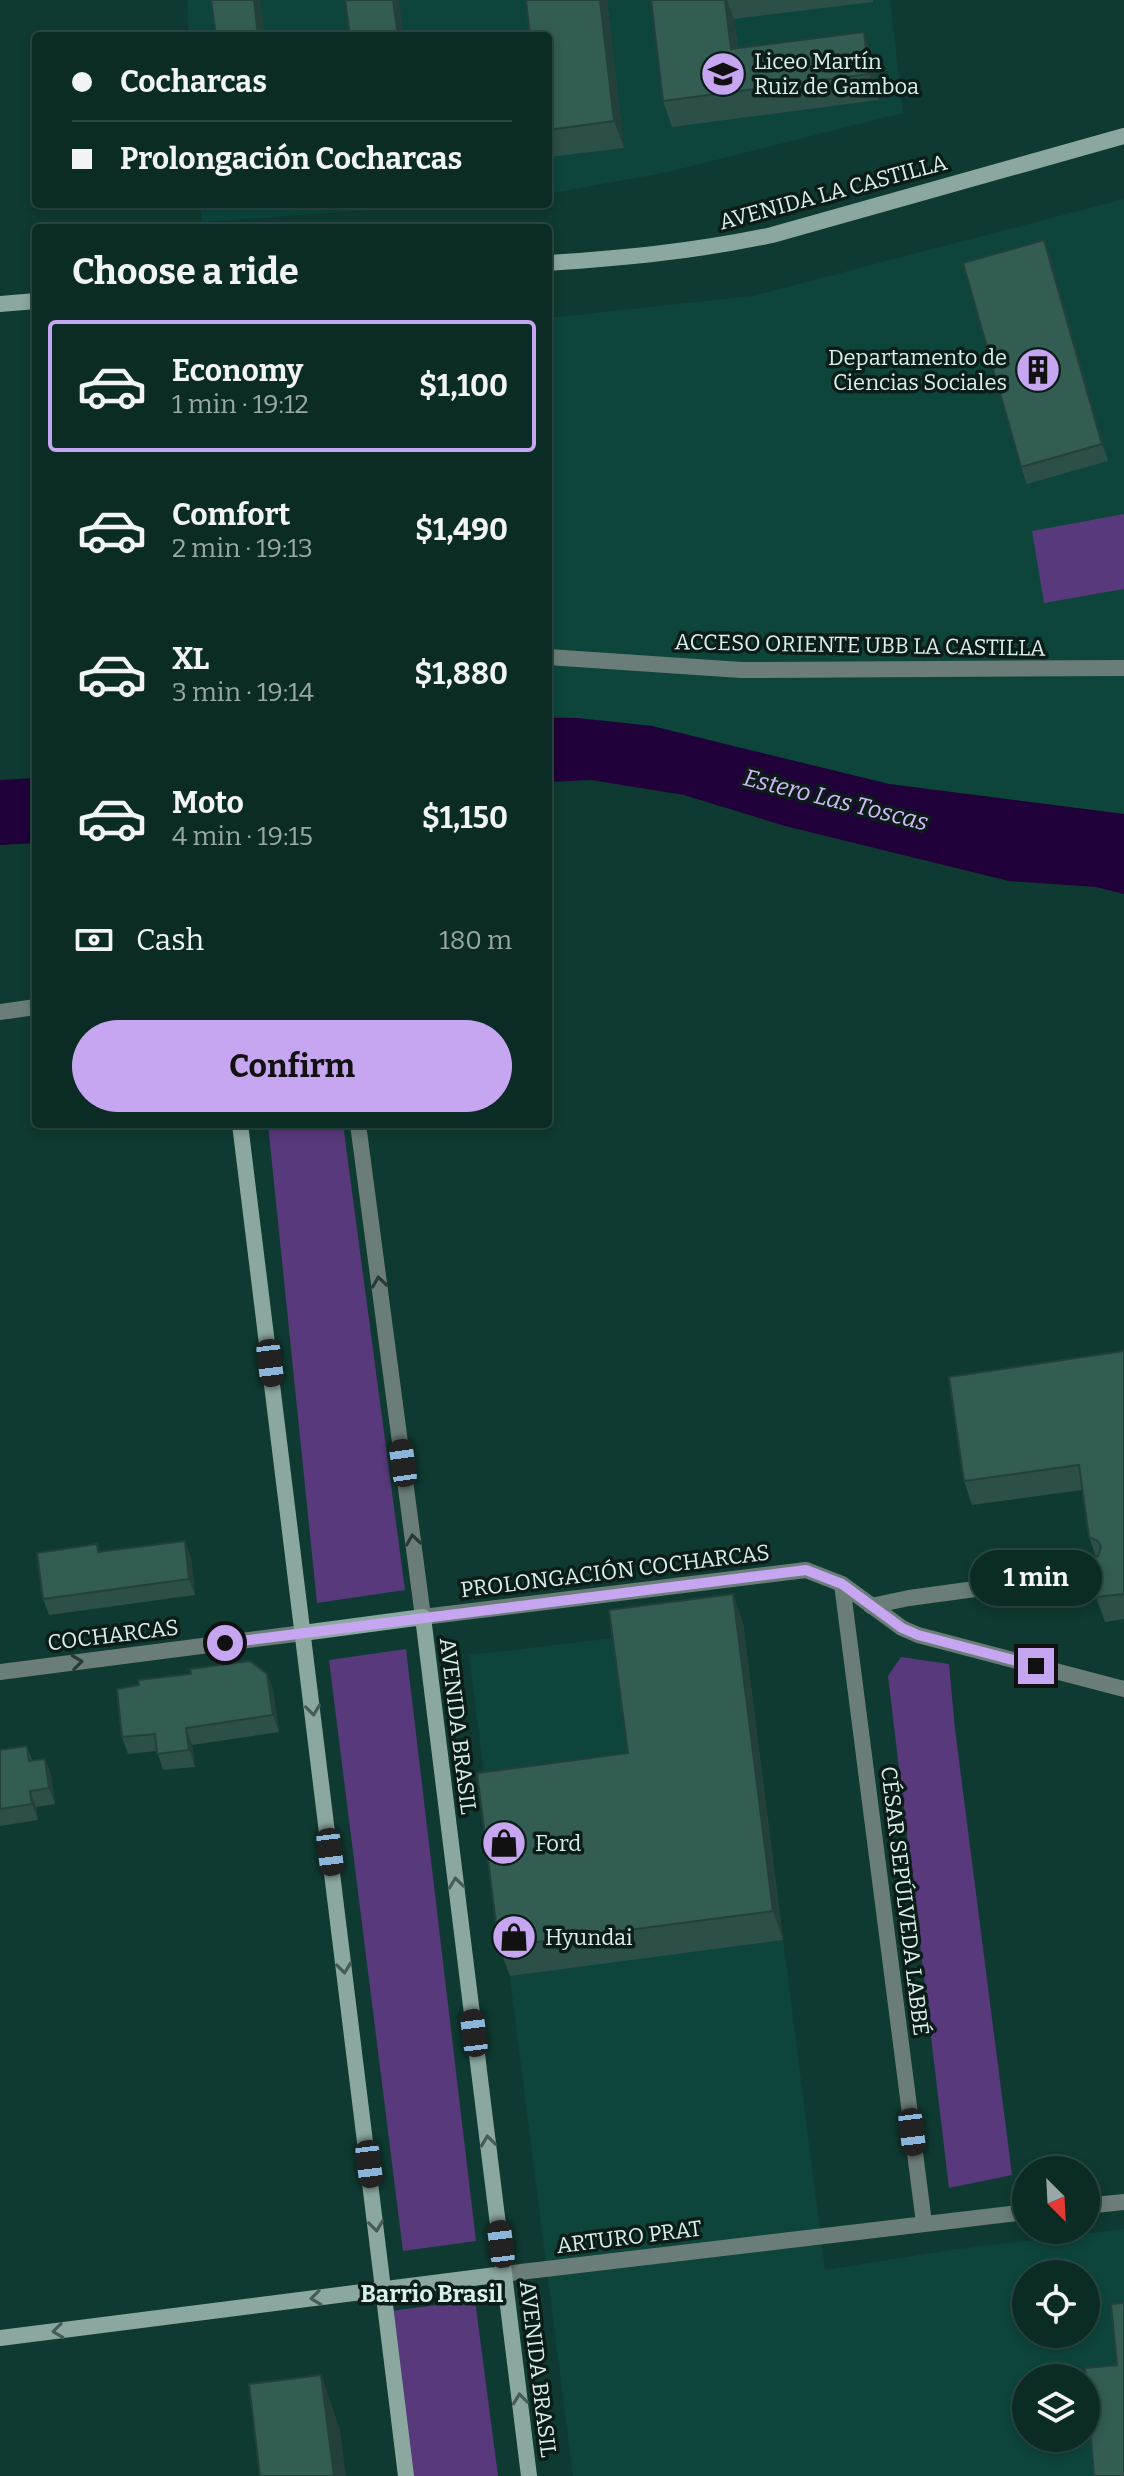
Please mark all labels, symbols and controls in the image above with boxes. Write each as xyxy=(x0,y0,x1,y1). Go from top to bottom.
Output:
place label: Liceo Martín Ruiz de Gamboa xyxy=(754,48,919,100)
school or university icon: Liceo Martín Ruiz de Gamboa xyxy=(699,50,747,98)
text: Cocharcas xyxy=(120,64,267,100)
text: Prolongación Cocharcas xyxy=(120,141,462,177)
street label: AVENIDA LA CASTILLA xyxy=(716,148,950,235)
text: Choose a ride xyxy=(72,250,299,294)
place label: Departamento de Ciencias Sociales xyxy=(828,344,1007,396)
building icon: Departamento de Ciencias Sociales xyxy=(1014,346,1062,394)
icon: car xyxy=(76,350,148,422)
text: Economy xyxy=(172,353,303,389)
text: $1,100 xyxy=(419,368,508,404)
text: 1 min · 19:12 xyxy=(172,389,309,420)
icon: car xyxy=(76,494,148,566)
text: Comfort xyxy=(172,497,290,533)
text: $1,490 xyxy=(415,512,508,548)
text: 2 min · 19:13 xyxy=(172,533,313,564)
street label: ACCESO ORIENTE UBB LA CASTILLA xyxy=(674,628,1046,662)
icon: car xyxy=(76,638,148,710)
text: XL xyxy=(172,641,209,677)
text: $1,880 xyxy=(414,656,508,692)
text: 3 min · 19:14 xyxy=(172,677,314,708)
water label: Estero Las Toscas xyxy=(741,764,931,836)
icon: car xyxy=(76,782,148,854)
text: Moto xyxy=(172,785,244,821)
text: $1,150 xyxy=(422,800,508,836)
text: 4 min · 19:15 xyxy=(172,821,313,852)
icon: cash xyxy=(72,918,116,962)
text: Cash xyxy=(136,922,204,958)
text: 180 m xyxy=(439,925,512,956)
button: Confirm xyxy=(72,1020,512,1112)
one-way arrow xyxy=(370,1275,387,1288)
car xyxy=(255,1338,285,1388)
car xyxy=(388,1438,418,1488)
one-way arrow xyxy=(404,1533,421,1546)
street label: PROLONGACIÓN COCHARCAS xyxy=(459,1539,771,1603)
callout: 1 min xyxy=(970,1550,1102,1606)
text: 1 min xyxy=(1003,1562,1069,1593)
street label: COCHARCAS xyxy=(46,1614,180,1656)
route start xyxy=(207,1625,243,1661)
street label: AVENIDA BRASIL xyxy=(434,1636,482,1816)
route end xyxy=(1018,1648,1054,1684)
one-way arrow xyxy=(70,1654,84,1671)
one-way arrow xyxy=(304,1704,321,1717)
street label: CÉSAR SEPÚLVEDA LABBÉ xyxy=(875,1765,935,2037)
shop icon: Ford xyxy=(480,1819,528,1867)
car xyxy=(315,1827,345,1877)
place label: Ford xyxy=(535,1830,581,1857)
one-way arrow xyxy=(447,1876,464,1889)
shop icon: Hyundai xyxy=(490,1913,538,1961)
place label: Hyundai xyxy=(545,1924,633,1951)
one-way arrow xyxy=(336,1962,353,1975)
car xyxy=(459,2008,489,2058)
car xyxy=(897,2107,927,2157)
one-way arrow xyxy=(479,2134,496,2147)
car xyxy=(354,2139,384,2189)
north arrow xyxy=(1012,2156,1100,2244)
map controls xyxy=(1012,2156,1100,2452)
street label: ARTURO PRAT xyxy=(555,2215,703,2259)
car xyxy=(486,2219,516,2269)
one-way arrow xyxy=(368,2220,385,2233)
button: locate xyxy=(1012,2260,1100,2348)
street label: AVENIDA BRASIL xyxy=(514,2279,562,2459)
district label: Barrio Brasil xyxy=(361,2280,504,2308)
one-way arrow xyxy=(309,2289,323,2306)
one-way arrow xyxy=(51,2322,64,2339)
button: layers xyxy=(1012,2364,1100,2452)
one-way arrow xyxy=(512,2392,529,2405)

